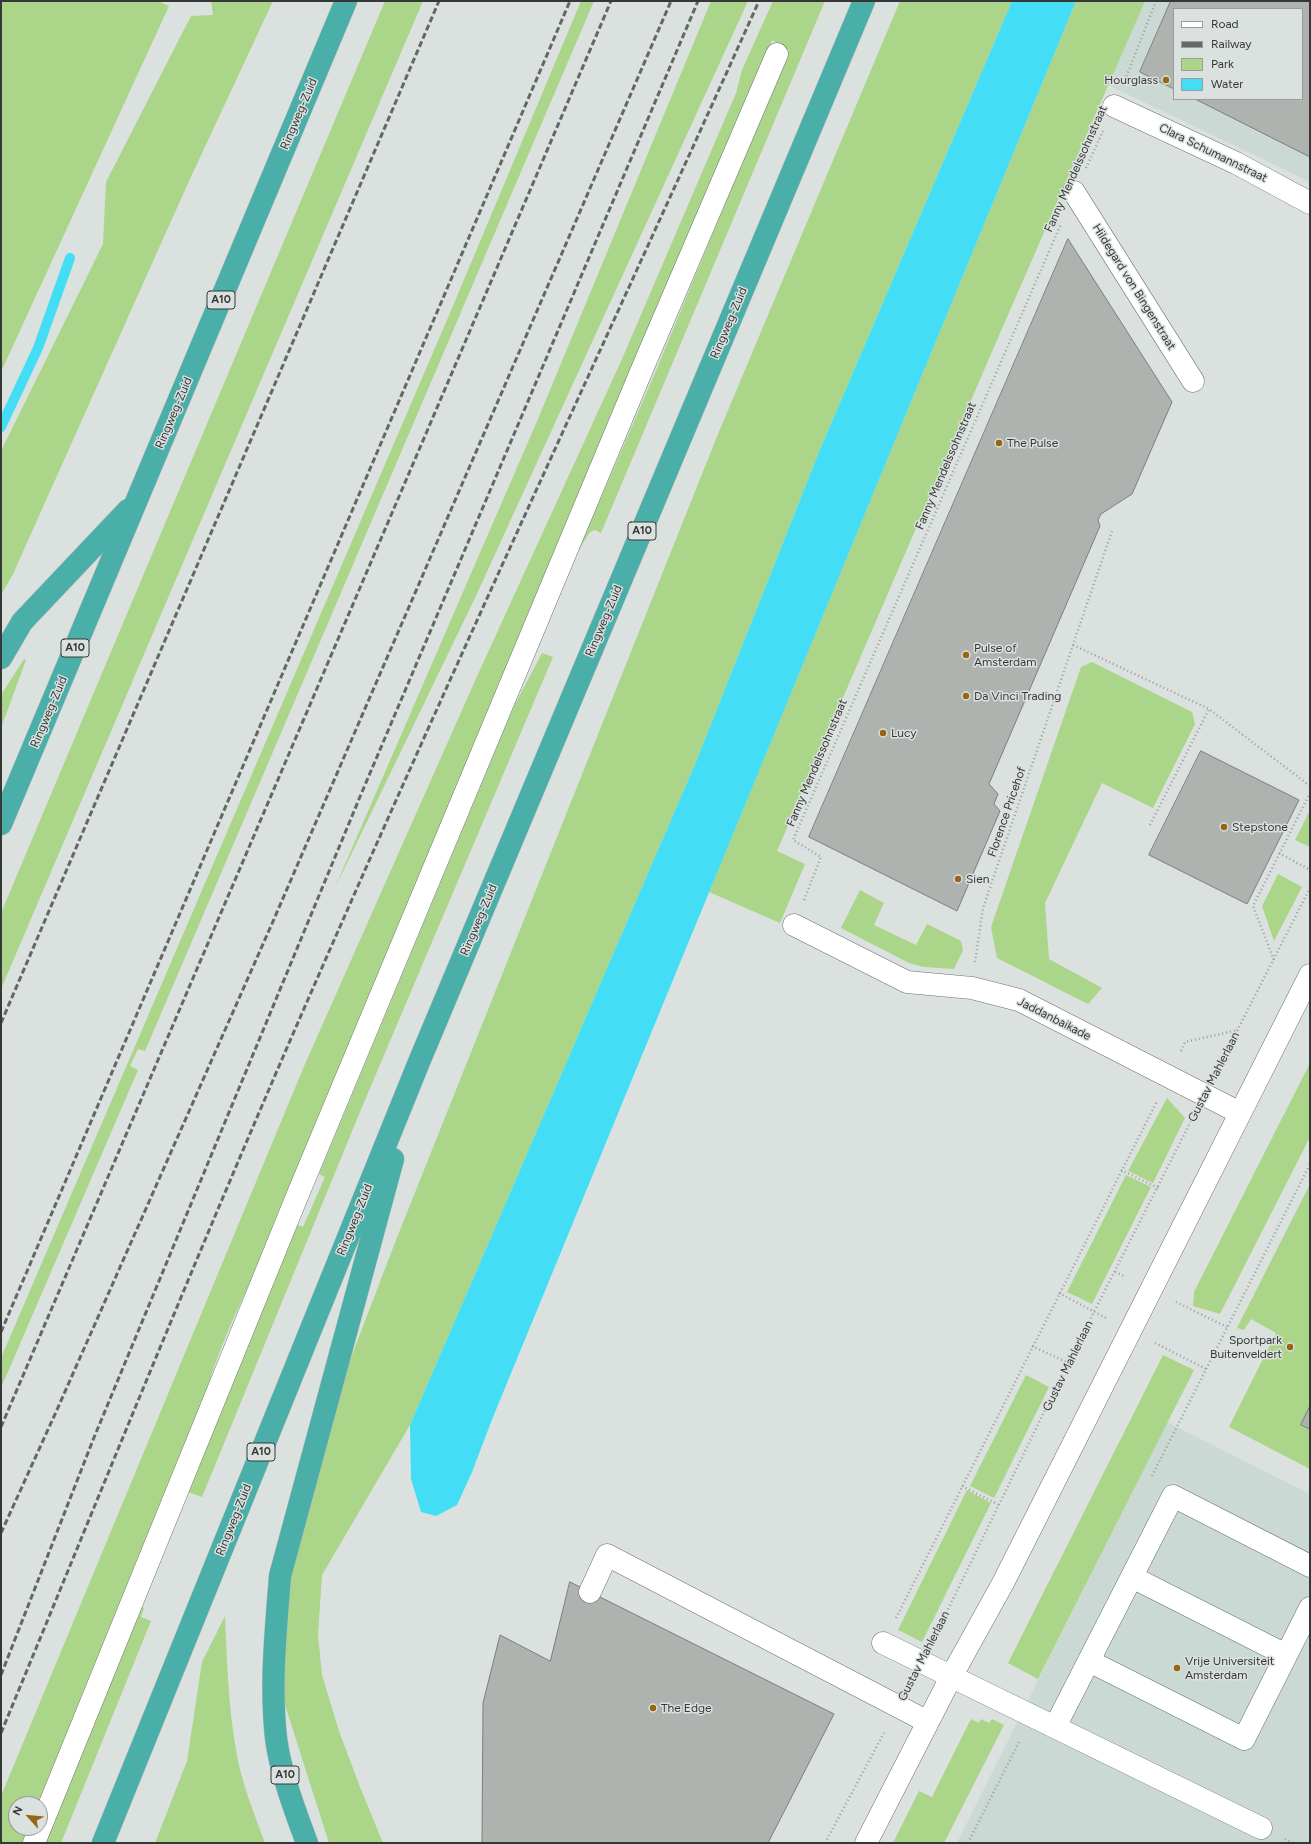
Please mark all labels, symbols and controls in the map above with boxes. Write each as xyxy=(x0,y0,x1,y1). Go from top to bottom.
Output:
legend xyxy=(1173,8,1303,100)
text: Road xyxy=(1211,17,1239,31)
text: Railway xyxy=(1211,37,1252,51)
text: Park xyxy=(1211,57,1234,71)
place label: Hourglass xyxy=(1104,73,1158,87)
marker: Hourglass xyxy=(1161,75,1171,85)
street label: Ringweg-Zuid xyxy=(278,76,320,152)
text: Water xyxy=(1211,77,1243,91)
street label: Fanny Mendelssohnstraat xyxy=(1042,103,1110,235)
street label: Clara Schumannstraat xyxy=(1157,121,1269,185)
street label: Hildegard von Bingenstraat xyxy=(1089,221,1179,353)
street label: Ringweg-Zuid xyxy=(708,285,750,361)
road number: A10 xyxy=(207,291,235,309)
street label: Ringweg-Zuid xyxy=(153,375,195,451)
street label: Fanny Mendelssohnstraat xyxy=(913,400,979,532)
place label: The Pulse xyxy=(1007,436,1058,450)
marker: The Pulse xyxy=(994,438,1004,448)
road number: A10 xyxy=(628,522,656,540)
street label: Ringweg-Zuid xyxy=(583,583,625,659)
road number: A10 xyxy=(61,639,89,657)
place label: Pulse of Amsterdam xyxy=(974,641,1036,669)
marker: Pulse of Amsterdam xyxy=(961,650,971,660)
street label: Ringweg-Zuid xyxy=(28,674,70,750)
place label: Da Vinci Trading xyxy=(974,689,1061,703)
marker: Da Vinci Trading xyxy=(961,691,971,701)
street label: Fanny Mendelssohnstraat xyxy=(784,697,850,829)
place label: Lucy xyxy=(891,726,917,740)
marker: Lucy xyxy=(878,728,888,738)
street label: Florence Pricehof xyxy=(985,765,1029,859)
place label: Stepstone xyxy=(1232,820,1288,834)
marker: Stepstone xyxy=(1219,822,1229,832)
place label: Sien xyxy=(966,872,989,886)
marker: Sien xyxy=(953,874,963,884)
street label: Ringweg-Zuid xyxy=(458,882,500,958)
street label: Jaddanbaikade xyxy=(1015,994,1093,1044)
street label: Gustav Mahlerlaan xyxy=(1185,1030,1243,1124)
street label: Ringweg-Zuid xyxy=(334,1182,376,1258)
street label: Gustav Mahlerlaan xyxy=(1040,1318,1096,1414)
place label: Sportpark Buitenveldert xyxy=(1210,1333,1282,1361)
marker: Sportpark Buitenveldert xyxy=(1285,1342,1295,1352)
road number: A10 xyxy=(247,1443,275,1461)
street label: Ringweg-Zuid xyxy=(213,1482,255,1558)
street label: Gustav Mahlerlaan xyxy=(895,1609,953,1703)
place label: Vrije Universiteit Amsterdam xyxy=(1185,1654,1274,1682)
marker: Vrije Universiteit Amsterdam xyxy=(1172,1663,1182,1673)
place label: The Edge xyxy=(661,1701,712,1715)
marker: The Edge xyxy=(648,1703,658,1713)
road number: A10 xyxy=(271,1766,299,1784)
north arrow xyxy=(8,1796,48,1836)
text: N xyxy=(10,1804,25,1818)

